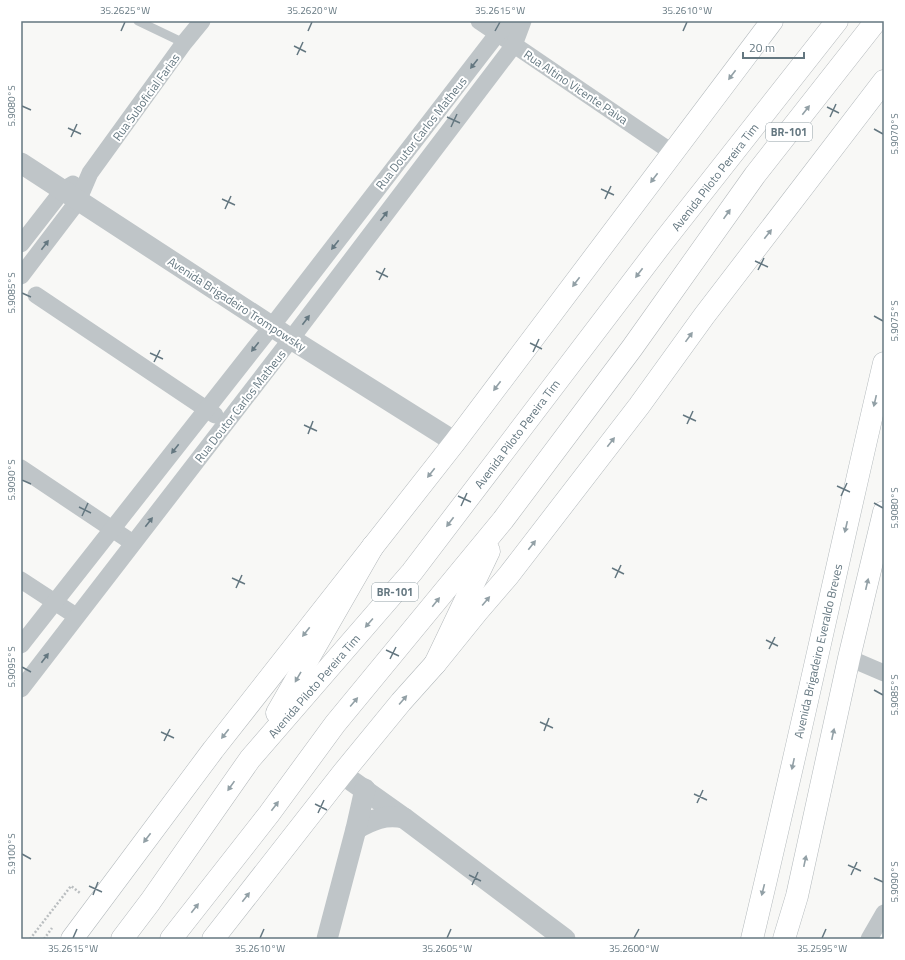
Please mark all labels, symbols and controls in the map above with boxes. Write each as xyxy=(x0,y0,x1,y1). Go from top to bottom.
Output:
text: 35.2625°W xyxy=(100,3,150,18)
text: 35.2620°W xyxy=(287,3,337,18)
text: 35.2615°W xyxy=(475,3,525,18)
text: 35.2610°W xyxy=(662,3,712,18)
scale bar xyxy=(743,34,804,60)
text: 20 m xyxy=(749,38,775,57)
street label: Rua Altino Vicente Paiva xyxy=(520,45,632,129)
street label: Rua Suboficial Farias xyxy=(108,49,185,145)
one-way arrow xyxy=(470,59,479,70)
one-way arrow xyxy=(728,69,737,80)
street label: Rua Doutor Carlos Matheus xyxy=(371,72,472,194)
text: 5.9080°S xyxy=(4,85,19,127)
one-way arrow xyxy=(801,105,810,116)
text: 5.9070°S xyxy=(887,113,902,155)
street label: Avenida Piloto Pereira Tim xyxy=(667,119,763,235)
road number: BR-101 xyxy=(766,123,812,141)
one-way arrow xyxy=(650,173,658,184)
one-way arrow xyxy=(723,209,731,219)
one-way arrow xyxy=(380,210,389,221)
one-way arrow xyxy=(763,229,771,239)
one-way arrow xyxy=(331,239,339,250)
one-way arrow xyxy=(40,240,49,251)
street label: Avenida Brigadeiro Trompowsky xyxy=(164,252,310,356)
one-way arrow xyxy=(635,268,644,279)
text: 5.9085°S xyxy=(4,272,19,314)
one-way arrow xyxy=(572,277,580,288)
text: 5.9075°S xyxy=(887,300,902,342)
one-way arrow xyxy=(302,314,310,325)
one-way arrow xyxy=(685,332,693,343)
one-way arrow xyxy=(251,342,259,353)
street label: Rua Doutor Carlos Matheus xyxy=(190,345,291,467)
street label: Avenida Piloto Pereira Tim xyxy=(470,375,564,493)
one-way arrow xyxy=(493,381,502,392)
one-way arrow xyxy=(872,395,878,407)
one-way arrow xyxy=(607,436,615,447)
one-way arrow xyxy=(170,444,179,455)
text: 5.9090°S xyxy=(4,459,19,501)
one-way arrow xyxy=(427,468,435,479)
text: 5.9080°S xyxy=(887,487,902,529)
one-way arrow xyxy=(446,516,455,527)
one-way arrow xyxy=(145,517,153,527)
one-way arrow xyxy=(842,521,848,534)
one-way arrow xyxy=(528,539,536,550)
street label: Avenida Brigadeiro Everaldo Breves xyxy=(789,562,847,740)
one-way arrow xyxy=(864,577,870,590)
road number: BR-101 xyxy=(372,583,418,601)
one-way arrow xyxy=(482,595,491,606)
one-way arrow xyxy=(432,596,441,607)
one-way arrow xyxy=(364,617,373,628)
one-way arrow xyxy=(302,627,310,638)
street label: Avenida Piloto Pereira Tim xyxy=(263,630,365,742)
text: 5.9095°S xyxy=(4,646,19,688)
one-way arrow xyxy=(40,653,49,664)
one-way arrow xyxy=(294,671,301,683)
text: 5.9085°S xyxy=(887,674,902,716)
one-way arrow xyxy=(398,695,407,706)
one-way arrow xyxy=(349,697,358,708)
one-way arrow xyxy=(830,728,836,740)
one-way arrow xyxy=(221,729,230,740)
one-way arrow xyxy=(790,757,796,770)
one-way arrow xyxy=(227,781,235,792)
one-way arrow xyxy=(271,800,279,811)
text: 5.9100°S xyxy=(4,833,19,875)
one-way arrow xyxy=(144,833,152,843)
one-way arrow xyxy=(803,855,809,867)
text: 5.9090°S xyxy=(887,861,902,903)
one-way arrow xyxy=(760,884,766,896)
one-way arrow xyxy=(242,892,250,903)
one-way arrow xyxy=(191,903,200,914)
text: 35.2615°W xyxy=(48,941,98,956)
text: 35.2610°W xyxy=(235,941,285,956)
text: 35.2605°W xyxy=(422,941,472,956)
text: 35.2600°W xyxy=(609,941,659,956)
text: 35.2595°W xyxy=(797,941,847,956)

